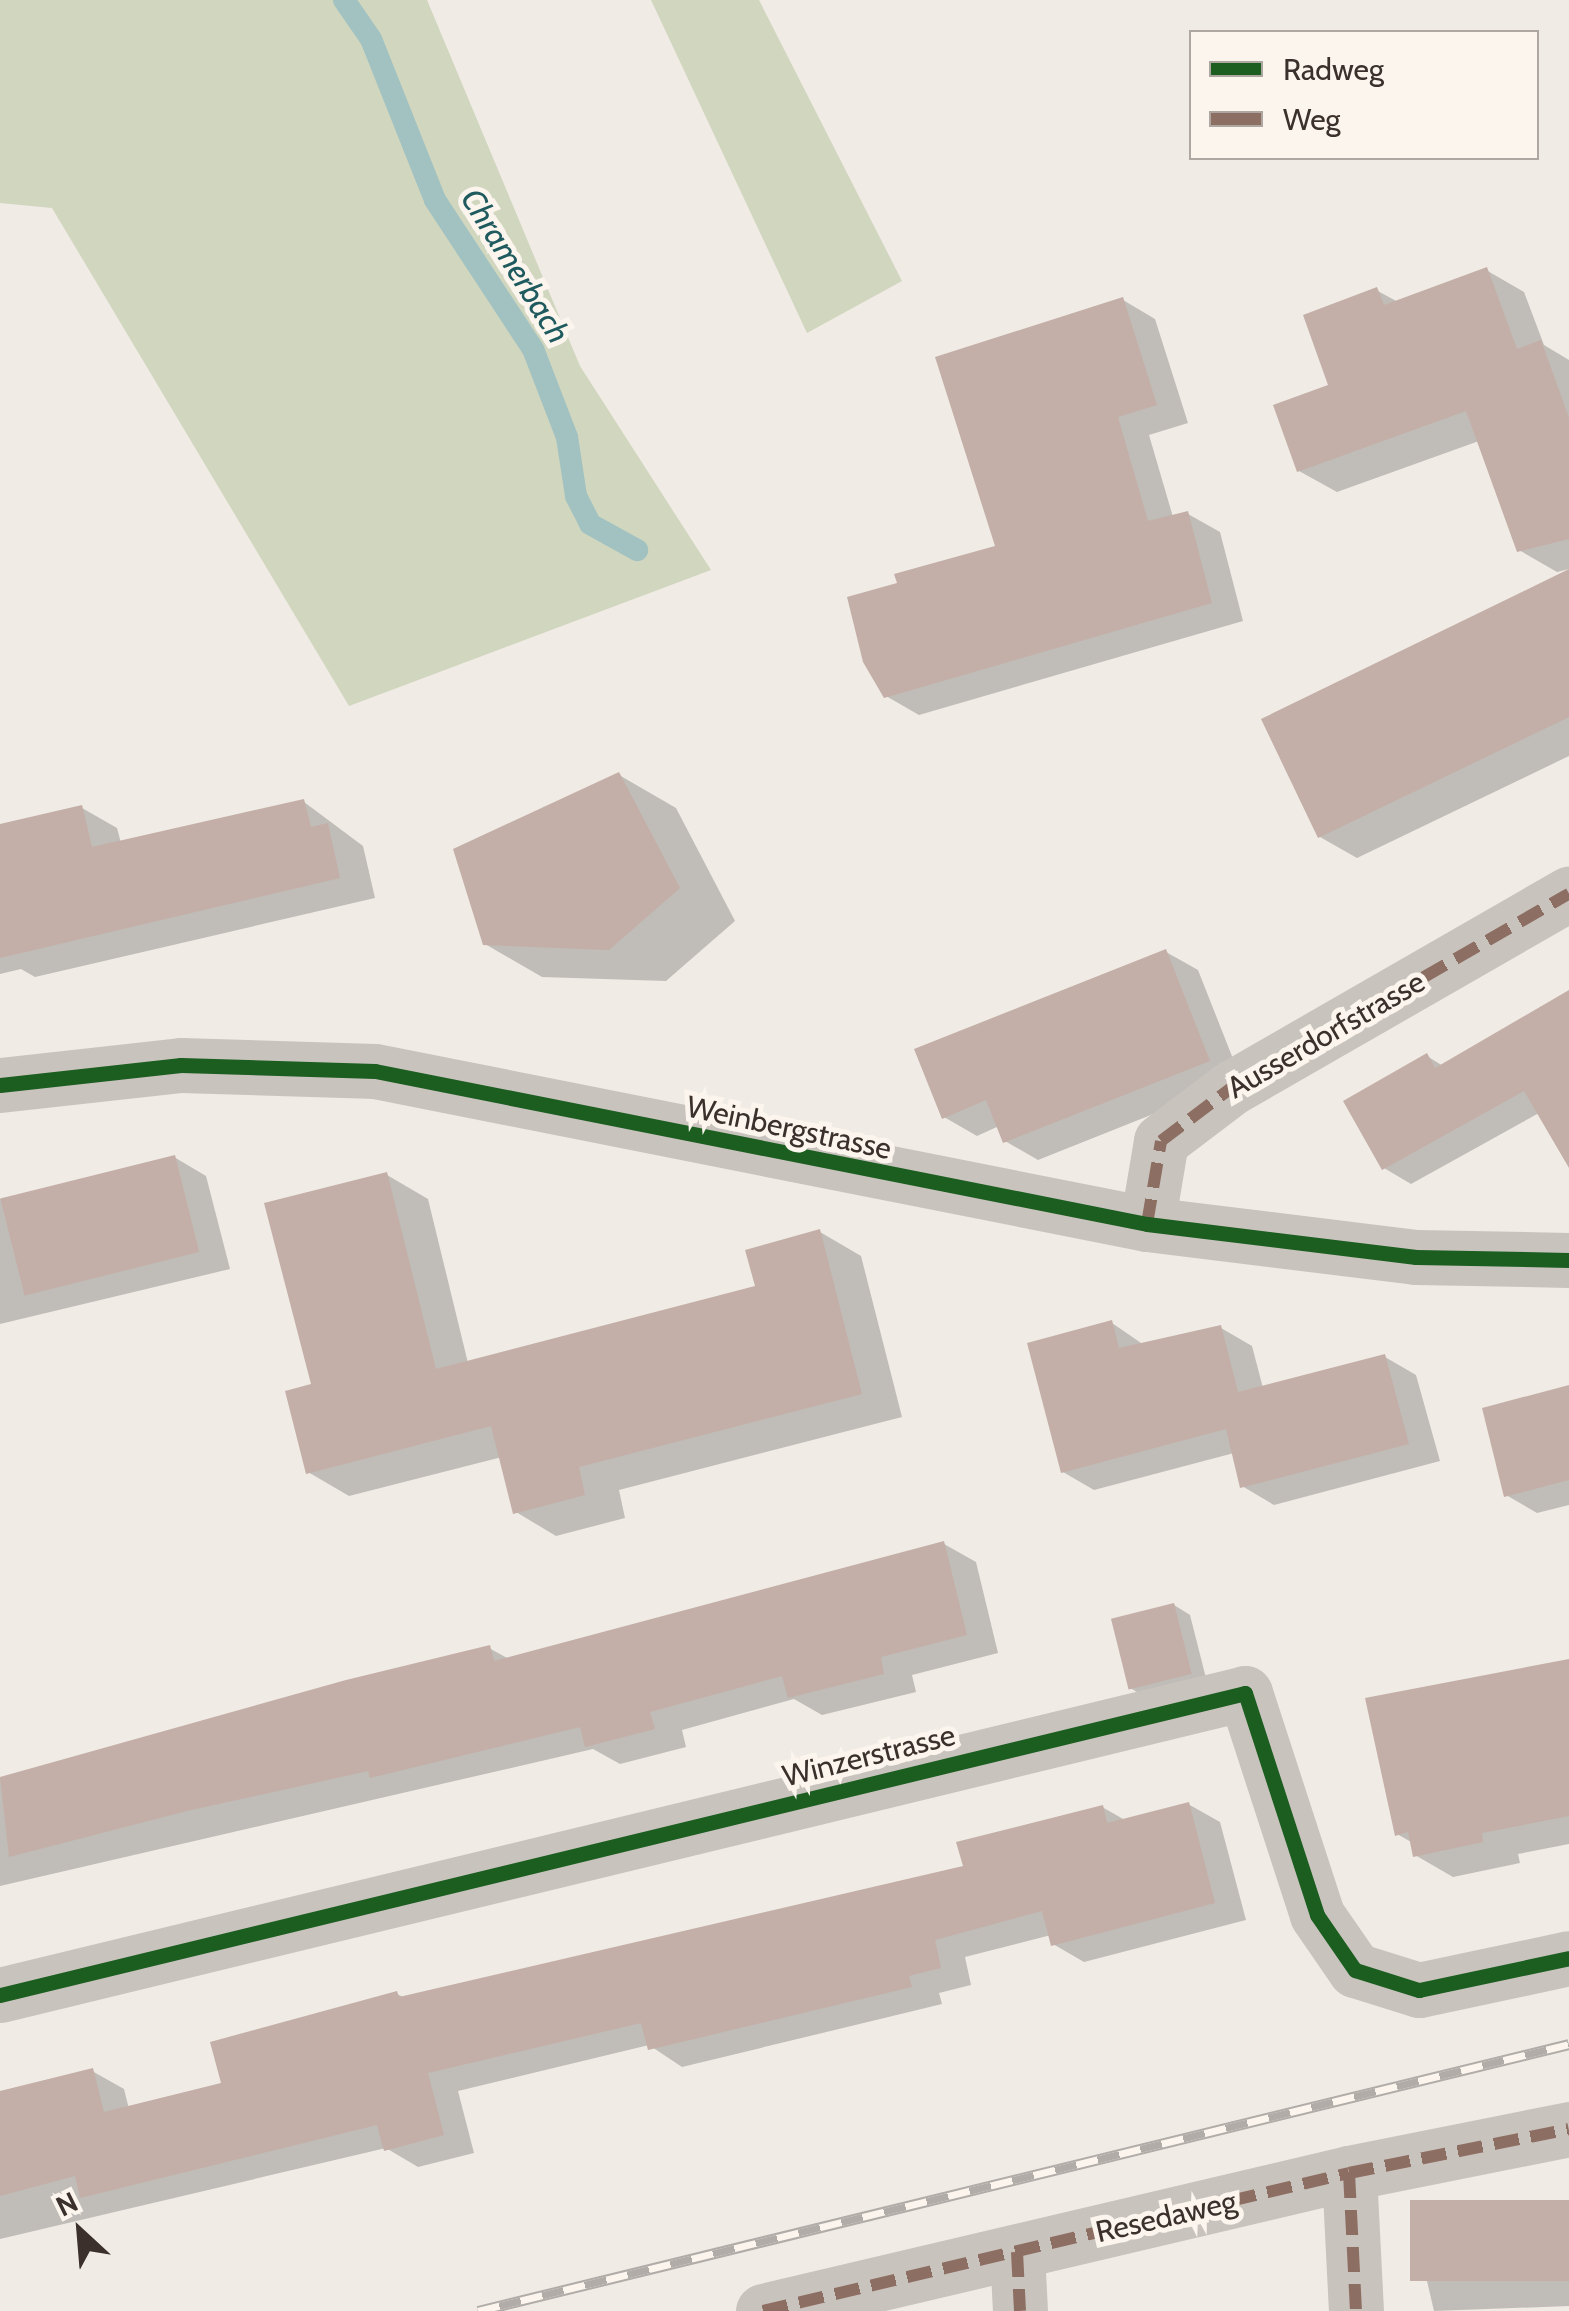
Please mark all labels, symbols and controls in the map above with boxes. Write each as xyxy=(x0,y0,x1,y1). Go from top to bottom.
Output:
legend xyxy=(1189,30,1539,160)
text: Radweg xyxy=(1283,51,1384,88)
text: Weg xyxy=(1283,101,1341,138)
water label: Chramerbach xyxy=(452,182,578,350)
street label: Ausserdorfstrasse xyxy=(1221,964,1431,1106)
street label: Weinbergstrasse xyxy=(683,1089,895,1167)
street label: Winzerstrasse xyxy=(779,1717,959,1795)
north arrow xyxy=(30,2181,130,2281)
street label: Resedaweg xyxy=(1092,2183,1240,2251)
text: N xyxy=(50,2184,83,2224)

